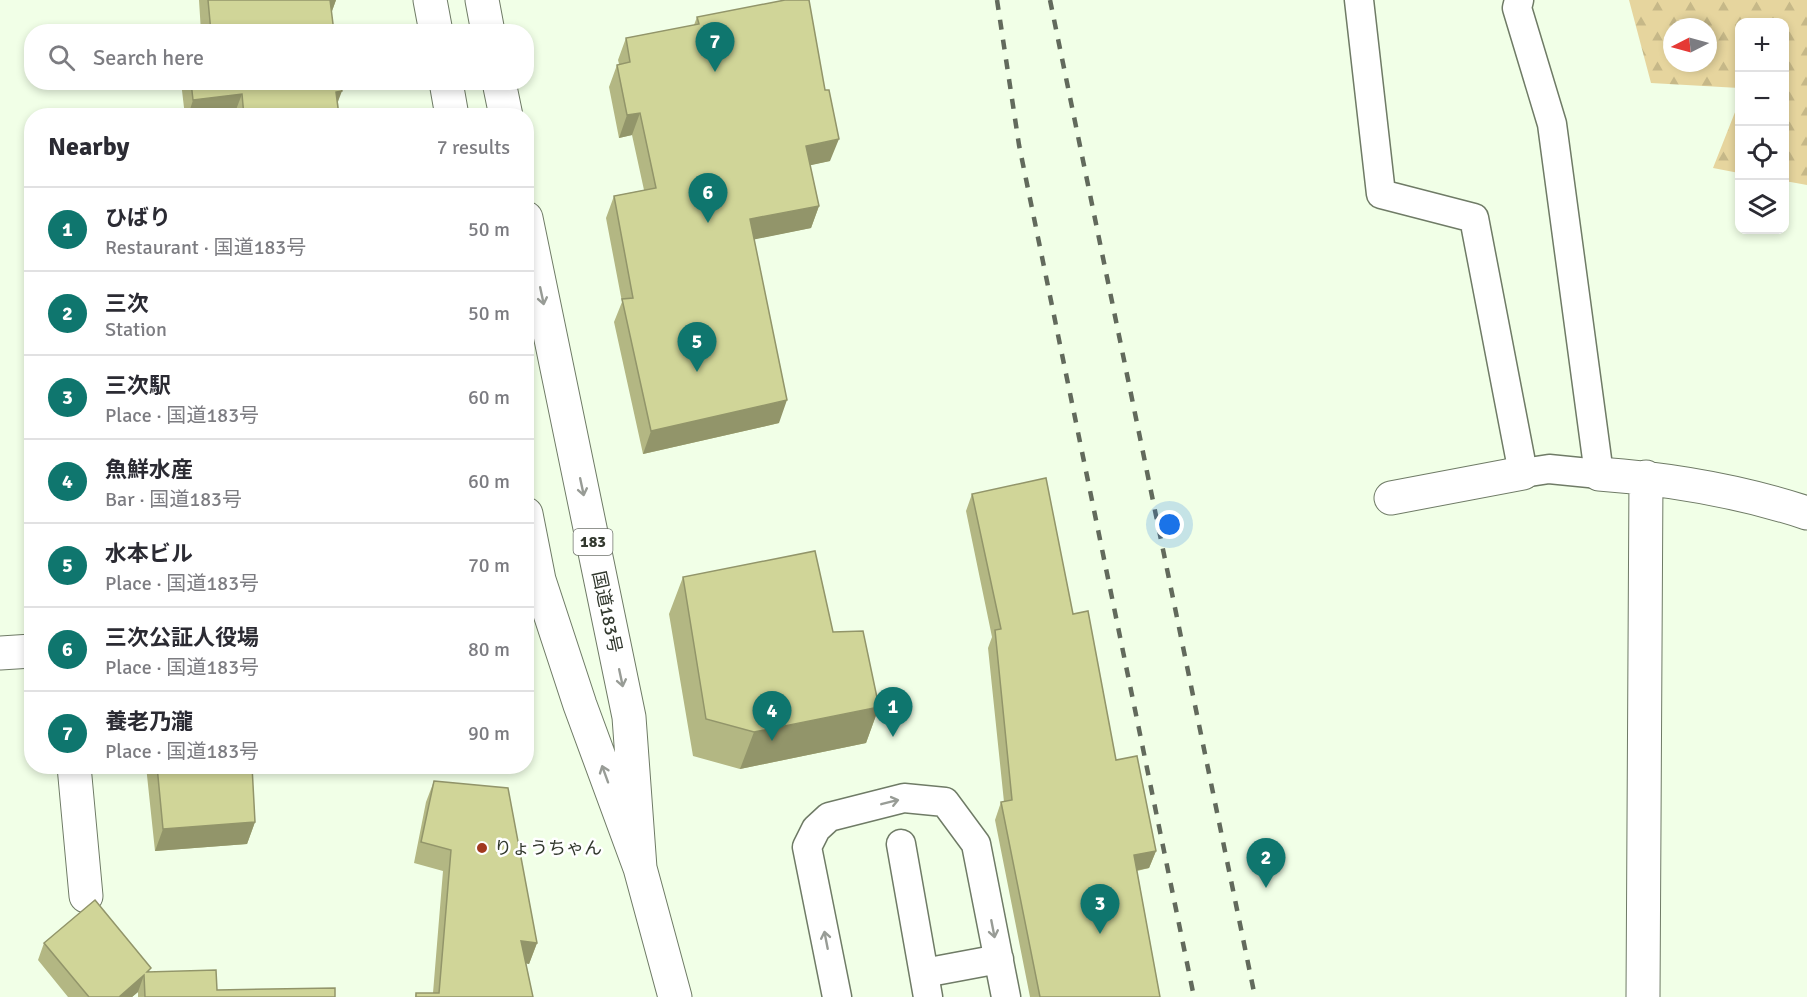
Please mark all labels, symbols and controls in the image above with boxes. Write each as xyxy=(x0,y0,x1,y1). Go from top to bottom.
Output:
north arrow xyxy=(1663,18,1717,72)
map controls xyxy=(1735,18,1789,234)
button: + xyxy=(1735,18,1789,72)
pin: 7 xyxy=(696,22,734,72)
search box xyxy=(24,24,534,90)
icon: search xyxy=(45,41,78,74)
text: Search here xyxy=(93,44,204,71)
button: − xyxy=(1735,72,1789,126)
button: locate xyxy=(1735,126,1789,180)
text: Nearby xyxy=(48,131,129,163)
text: 7 results xyxy=(437,135,510,160)
pin: 6 xyxy=(688,174,728,223)
button: layers xyxy=(1735,180,1789,234)
text: ひばり xyxy=(105,204,171,231)
text: 1 xyxy=(62,217,73,242)
text: 50 m xyxy=(468,217,510,242)
text: Restaurant · 国道183号 xyxy=(105,235,306,260)
one-way arrow xyxy=(537,286,549,305)
text: 三次 xyxy=(105,290,149,317)
text: 2 xyxy=(62,301,73,326)
text: 50 m xyxy=(468,301,510,326)
text: Station xyxy=(105,317,167,342)
pin: 5 xyxy=(678,322,716,372)
text: 三次駅 xyxy=(105,372,171,399)
text: 3 xyxy=(62,385,73,410)
text: 60 m xyxy=(468,385,510,410)
text: Place · 国道183号 xyxy=(105,403,259,428)
text: 魚鮮水産 xyxy=(105,456,193,483)
text: 4 xyxy=(62,469,73,494)
text: 60 m xyxy=(468,469,510,494)
one-way arrow xyxy=(577,476,588,496)
text: Bar · 国道183号 xyxy=(105,487,242,512)
your location xyxy=(1155,510,1184,539)
road number: 183 xyxy=(574,529,612,555)
text: 水本ビル xyxy=(105,540,193,567)
text: 5 xyxy=(62,553,73,578)
text: 70 m xyxy=(468,553,510,578)
street label: 国道183号 xyxy=(588,569,626,655)
text: Place · 国道183号 xyxy=(105,571,259,596)
text: 三次公証人役場 xyxy=(105,624,259,651)
text: 6 xyxy=(62,637,73,662)
text: 80 m xyxy=(468,637,510,662)
text: Place · 国道183号 xyxy=(105,655,259,680)
one-way arrow xyxy=(616,667,627,687)
pin: 1 xyxy=(874,688,912,737)
pin: 4 xyxy=(752,692,792,741)
text: 養老乃瀧 xyxy=(105,708,193,735)
text: 7 xyxy=(62,721,73,746)
text: 90 m xyxy=(468,721,510,746)
text: Place · 国道183号 xyxy=(105,739,259,764)
one-way arrow xyxy=(599,765,610,784)
one-way arrow xyxy=(880,795,899,807)
place label: りょうちゃん xyxy=(494,837,602,859)
pin: 2 xyxy=(1246,838,1286,888)
marker: りょうちゃん xyxy=(475,841,489,855)
pin: 3 xyxy=(1080,884,1120,934)
one-way arrow xyxy=(988,919,999,939)
one-way arrow xyxy=(820,930,831,950)

